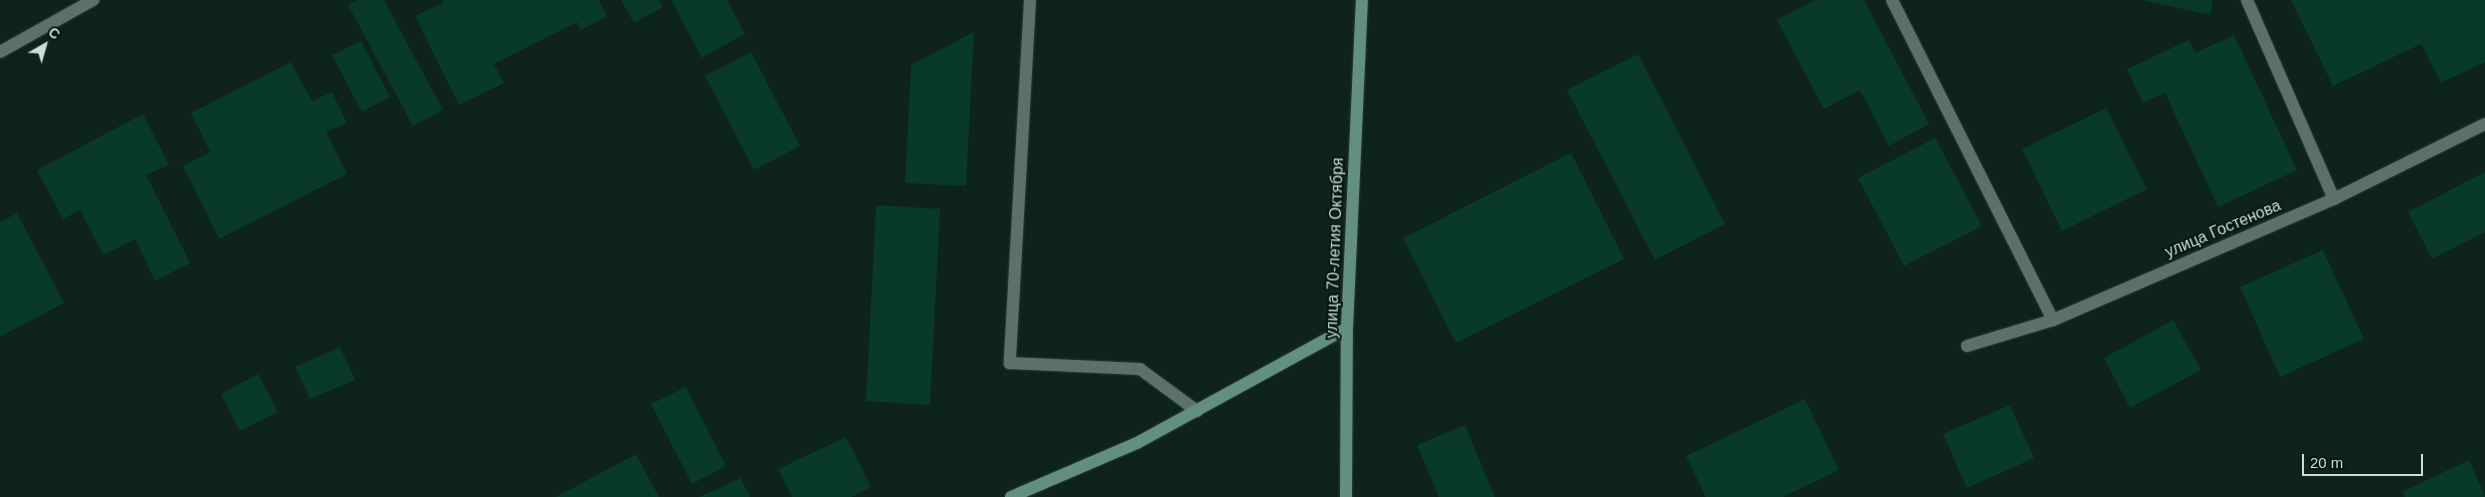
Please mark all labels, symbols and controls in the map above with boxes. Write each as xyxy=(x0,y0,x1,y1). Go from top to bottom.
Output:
north arrow xyxy=(20,20,70,70)
text: С xyxy=(45,24,63,43)
street label: улица 70-летия Октября xyxy=(1322,157,1348,339)
street label: улица Гостенова xyxy=(2162,196,2284,262)
scale bar xyxy=(2305,444,2426,476)
text: 20 m xyxy=(2310,454,2343,471)

